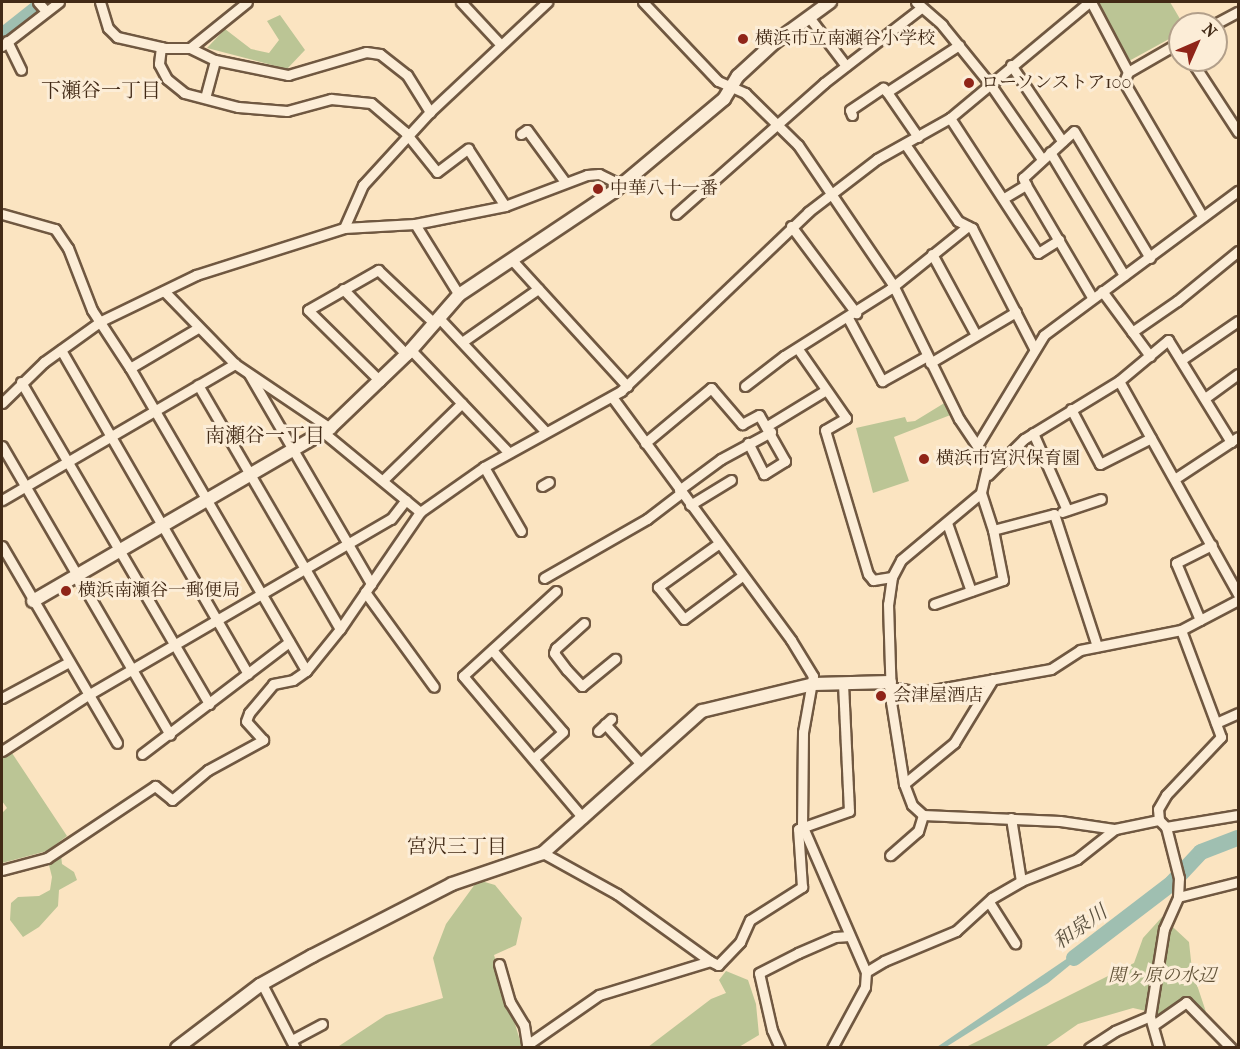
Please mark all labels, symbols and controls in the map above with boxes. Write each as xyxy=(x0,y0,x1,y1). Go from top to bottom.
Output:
north arrow xyxy=(1168,12,1228,72)
text: N xyxy=(1199,19,1221,41)
place label: 横浜市立南瀬谷小学校 xyxy=(755,28,935,50)
marker: 横浜市立南瀬谷小学校 xyxy=(736,32,750,46)
place label: ローソンストア100 xyxy=(981,72,1133,94)
marker: ローソンストア100 xyxy=(962,76,976,90)
district label: 下瀬谷一丁目 xyxy=(41,78,161,102)
place label: 中華八十一番 xyxy=(610,178,718,200)
marker: 中華八十一番 xyxy=(591,182,605,196)
district label: 南瀬谷一丁目 xyxy=(205,423,325,447)
place label: 横浜市宮沢保育園 xyxy=(936,448,1080,470)
marker: 横浜市宮沢保育園 xyxy=(917,452,931,466)
place label: 横浜南瀬谷一郵便局 xyxy=(78,580,240,602)
marker: 横浜南瀬谷一郵便局 xyxy=(59,584,73,598)
place label: 会津屋酒店 xyxy=(893,685,983,707)
marker: 会津屋酒店 xyxy=(874,689,888,703)
district label: 宮沢三丁目 xyxy=(407,834,507,858)
water label: 和泉川 xyxy=(1049,900,1111,954)
park label: 関ヶ原の水辺 xyxy=(1108,965,1216,987)

